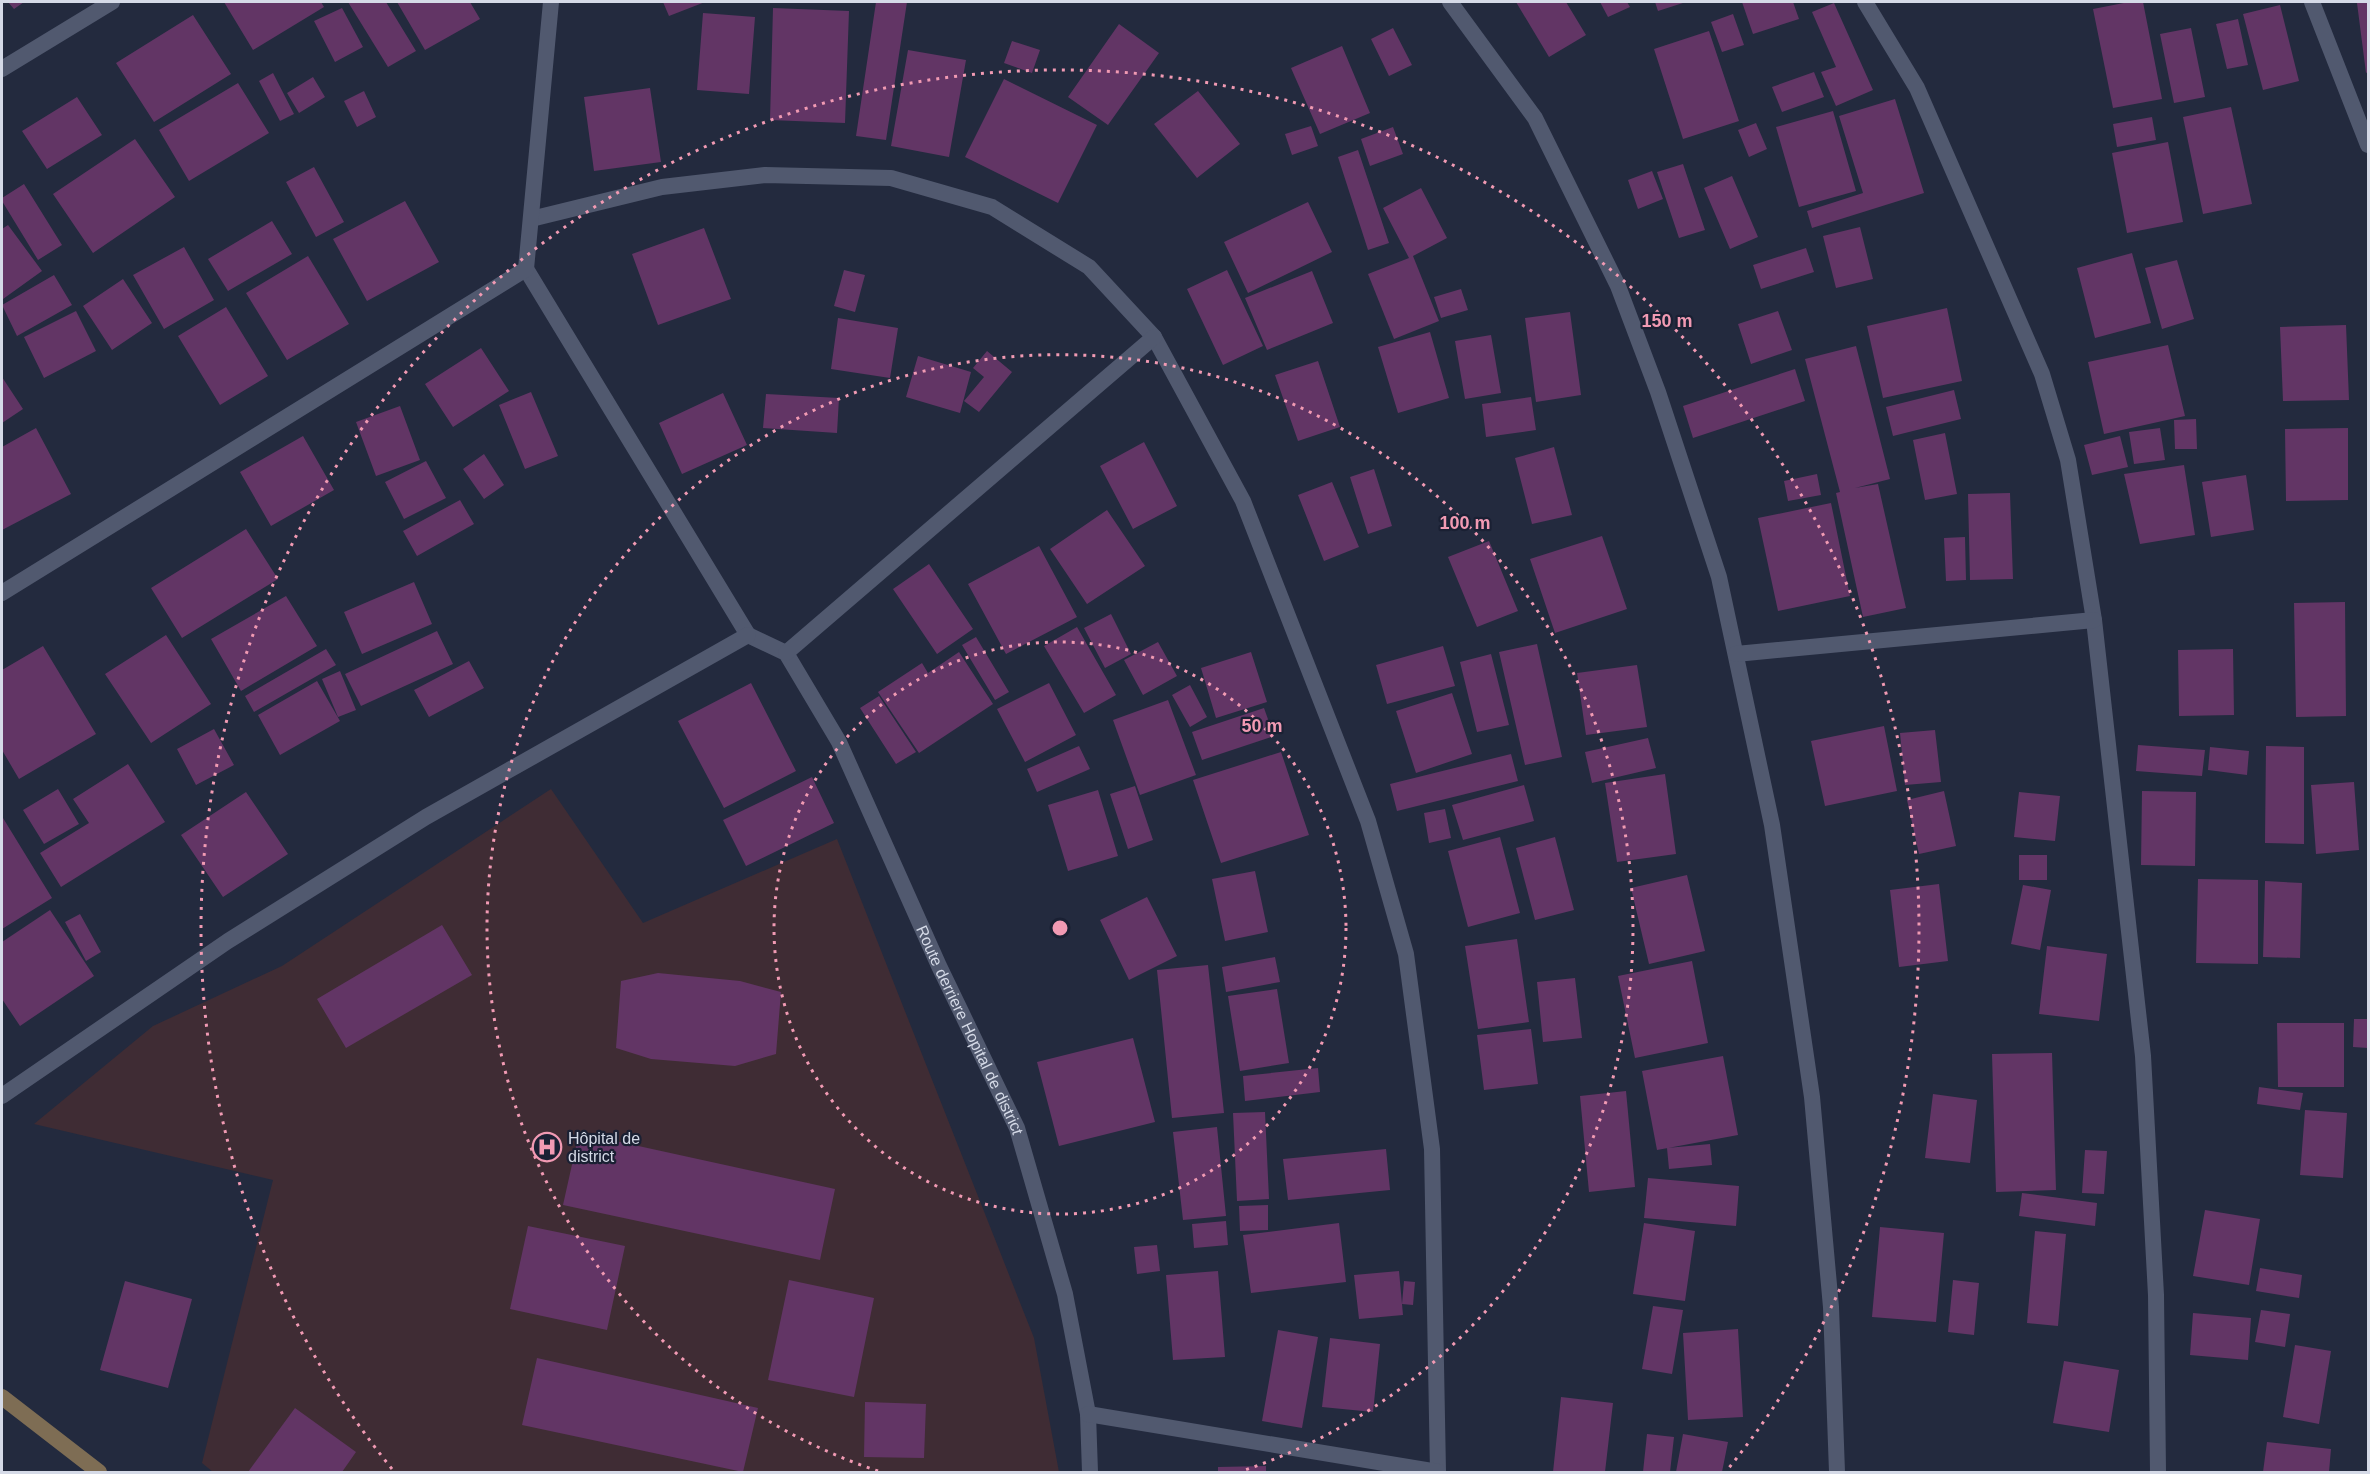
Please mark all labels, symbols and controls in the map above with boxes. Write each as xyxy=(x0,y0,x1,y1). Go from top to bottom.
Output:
text: 150 m xyxy=(1641,311,1693,331)
text: 100 m xyxy=(1439,513,1491,533)
text: 50 m xyxy=(1241,716,1283,736)
centre of rings xyxy=(1050,918,1070,938)
street label: Route derriere Hopital de district xyxy=(913,923,1027,1137)
place label: Hôpital de district xyxy=(568,1130,640,1165)
hospital icon: Hôpital de district xyxy=(531,1131,563,1163)

